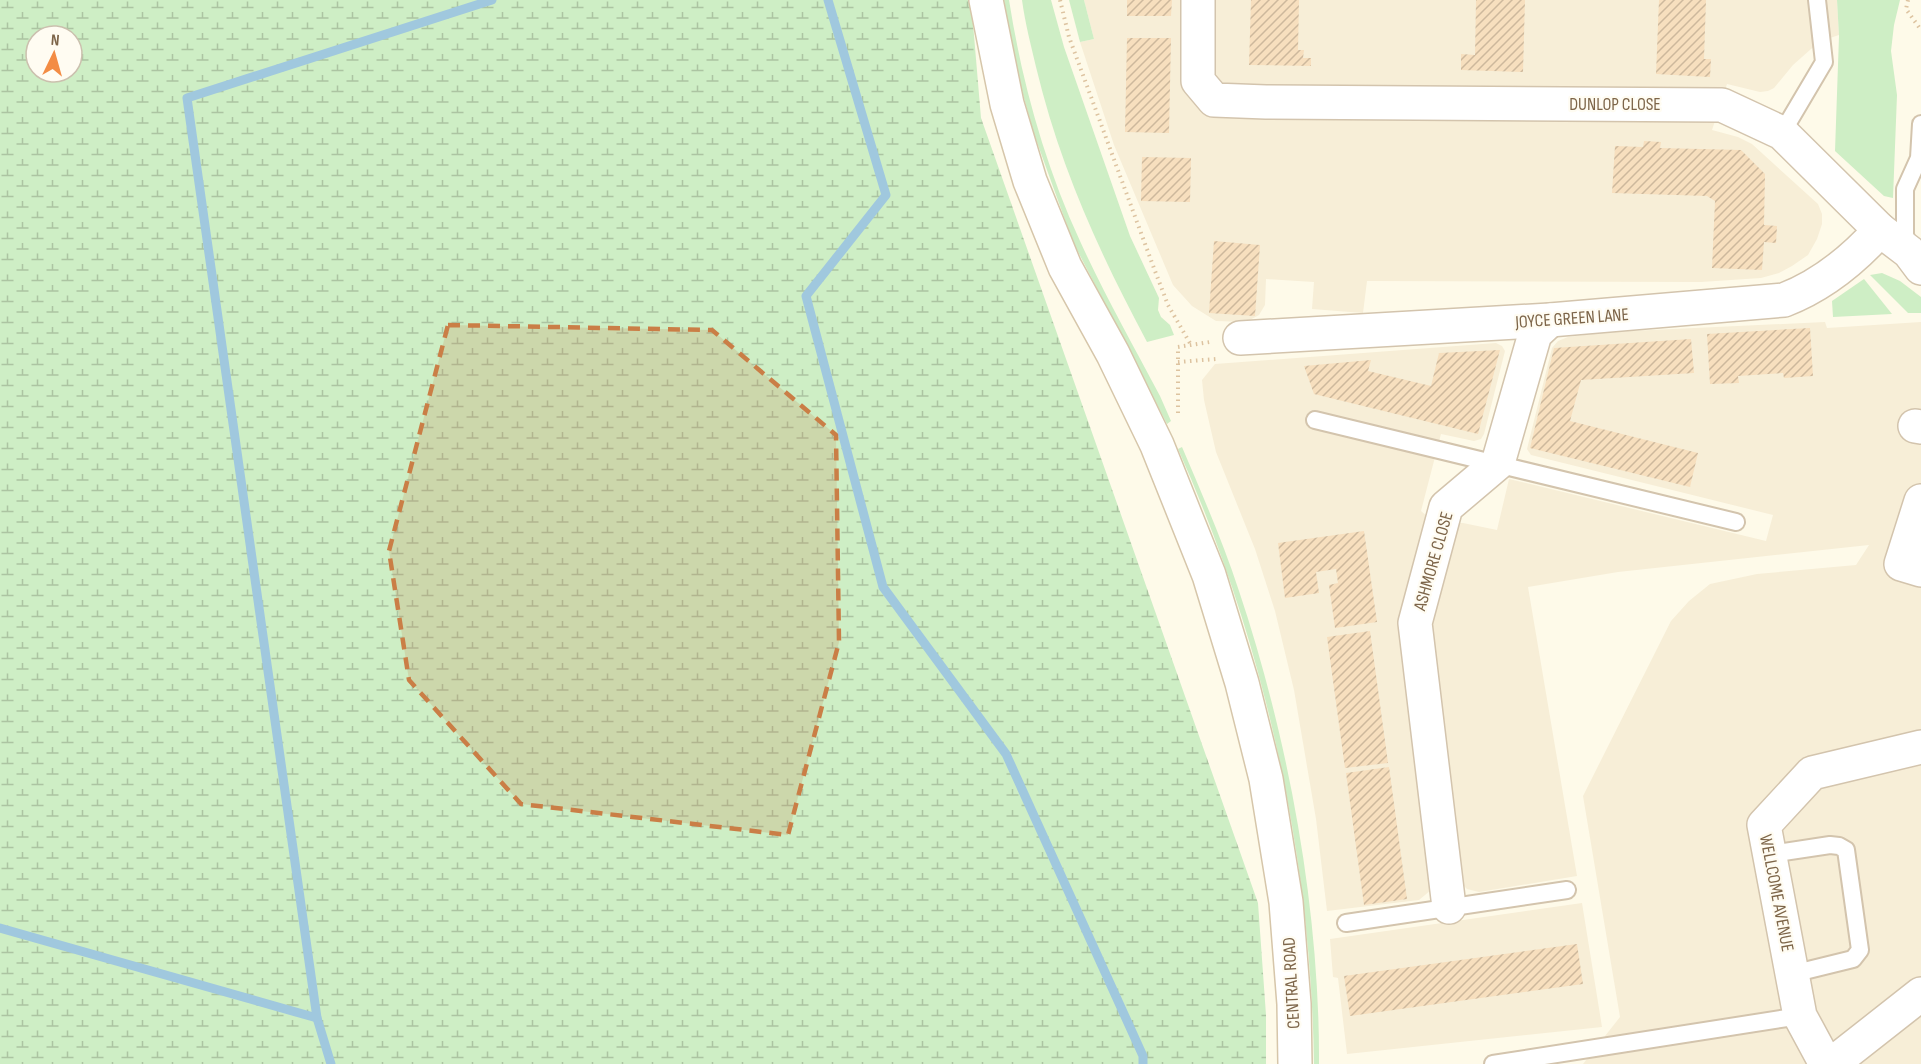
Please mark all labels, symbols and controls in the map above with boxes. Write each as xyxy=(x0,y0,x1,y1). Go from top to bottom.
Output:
north arrow xyxy=(24,24,84,84)
text: N xyxy=(50,31,60,50)
street label: DUNLOP CLOSE xyxy=(1569,94,1661,115)
street label: JOYCE GREEN LANE xyxy=(1514,304,1630,333)
street label: ASHMORE CLOSE xyxy=(1409,509,1458,614)
street label: WELLCOME AVENUE xyxy=(1755,833,1798,953)
street label: CENTRAL ROAD xyxy=(1279,937,1304,1029)

